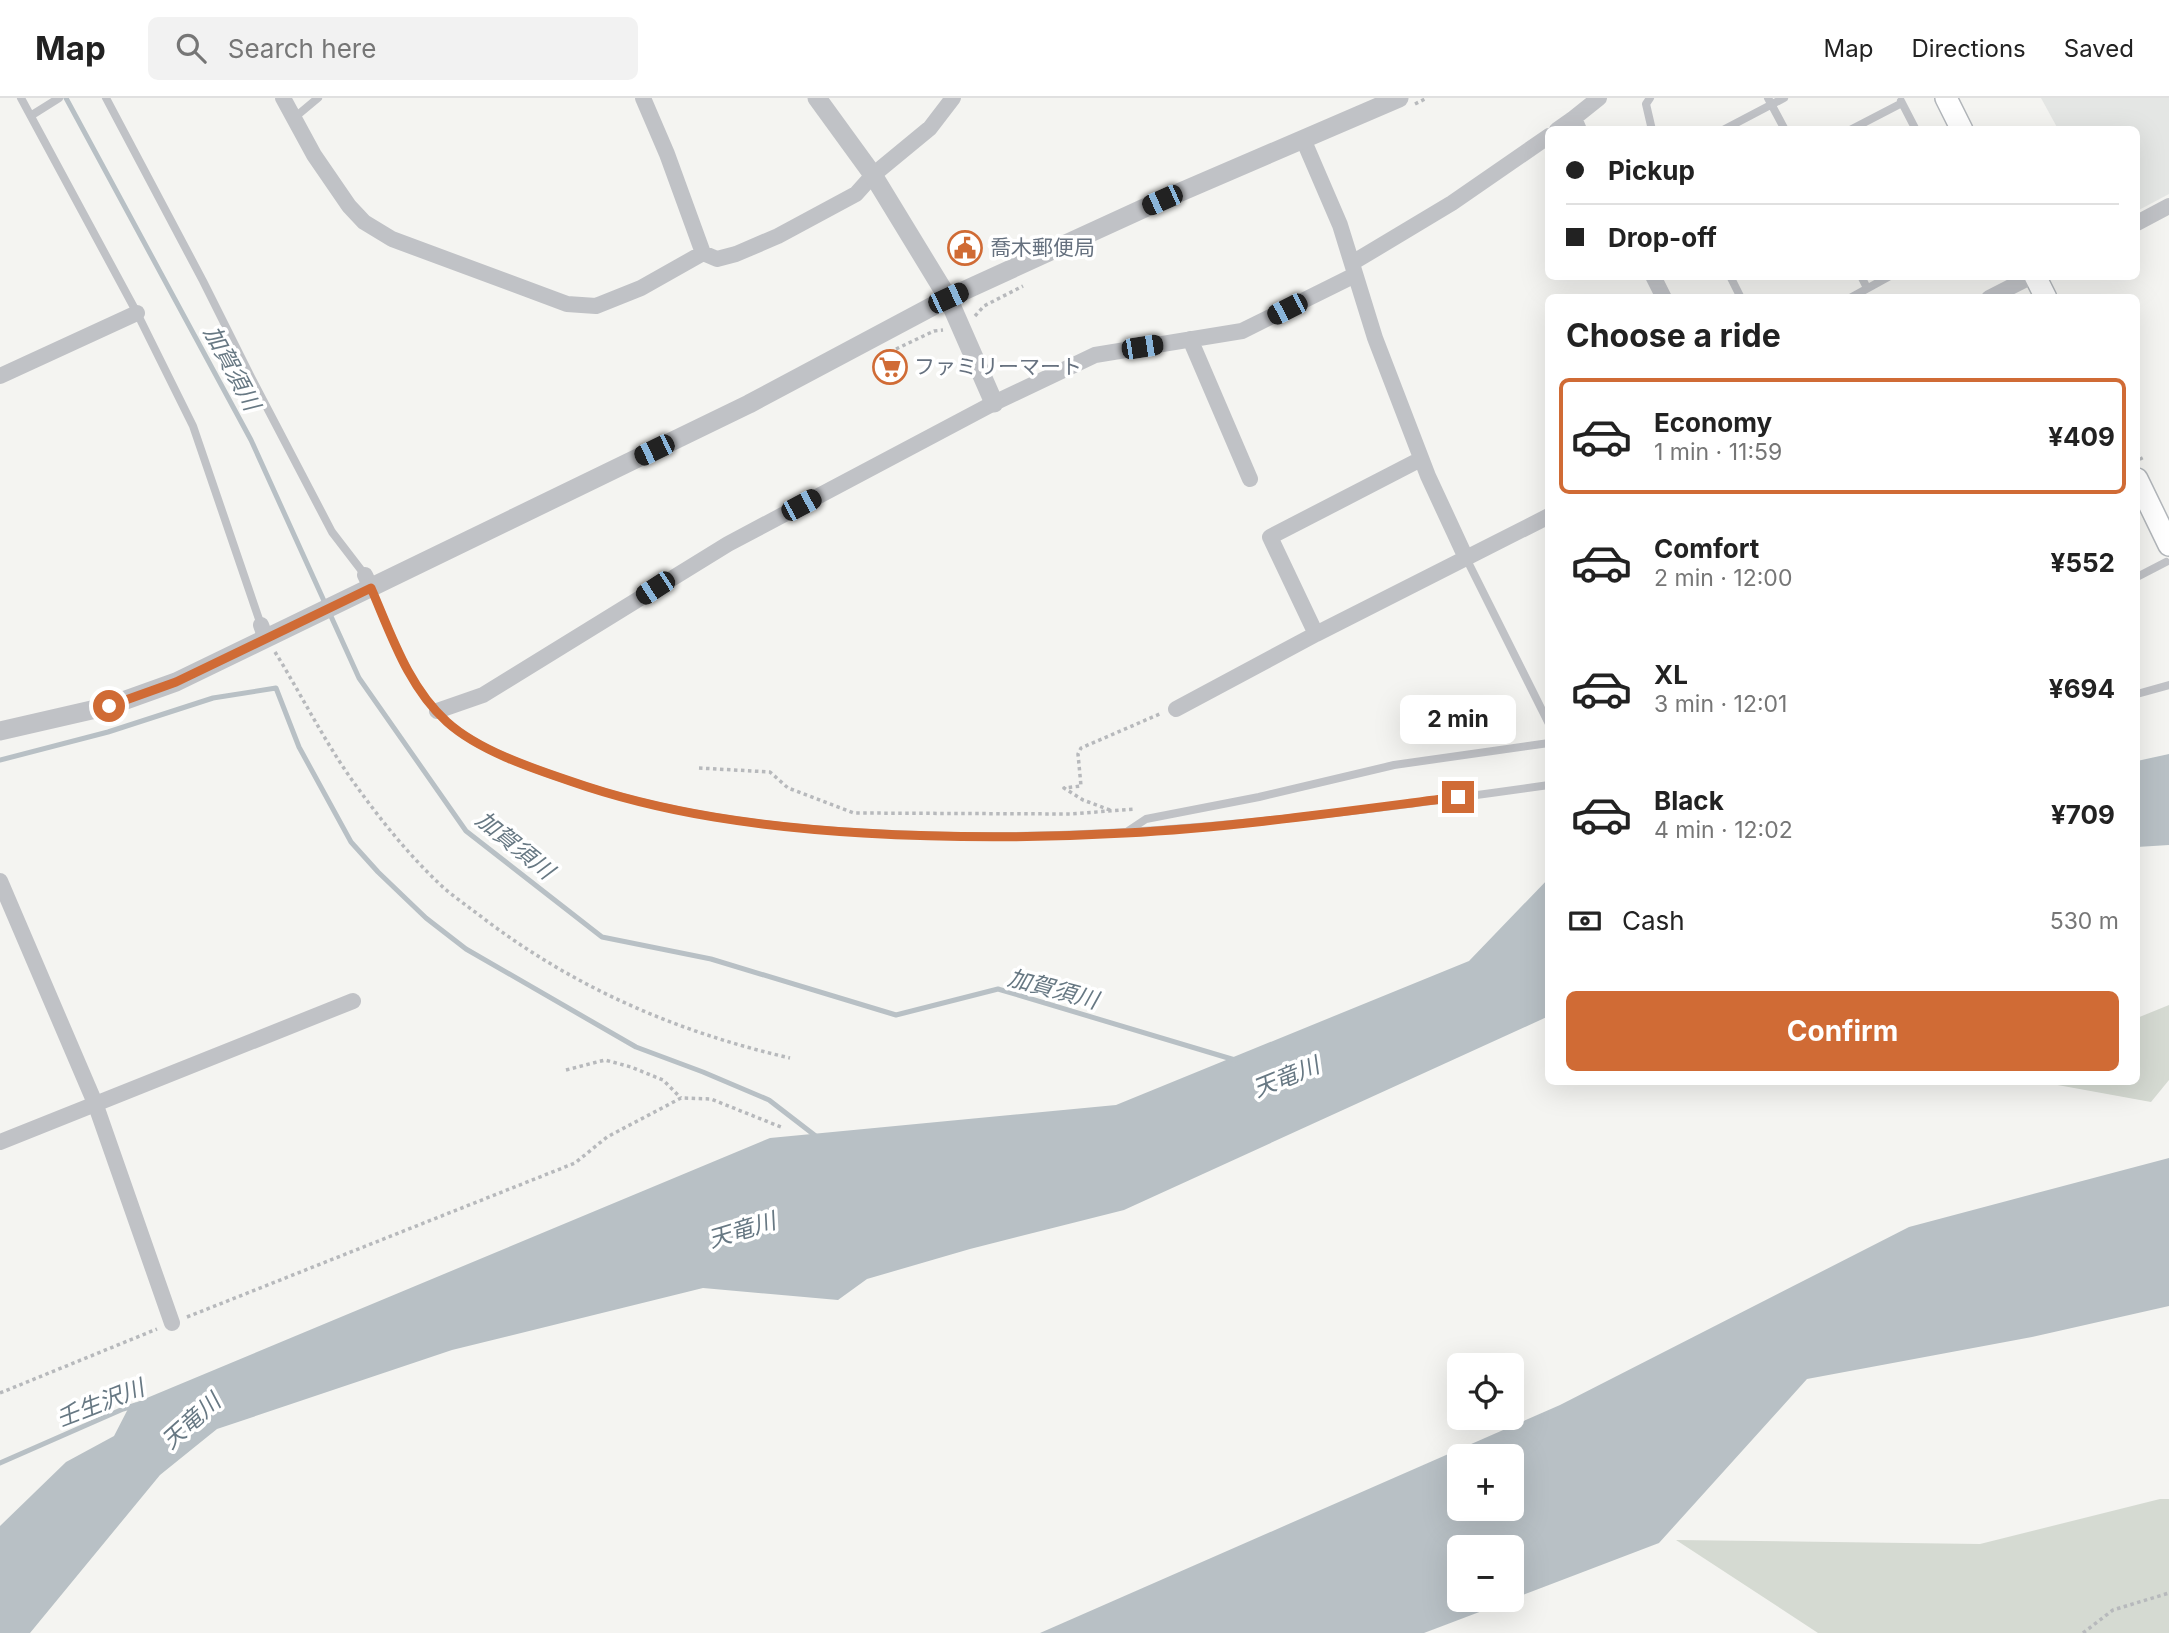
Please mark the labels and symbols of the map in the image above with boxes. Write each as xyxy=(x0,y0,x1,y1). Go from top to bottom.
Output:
car xyxy=(1139,182,1186,218)
public building icon: 喬木郵便局 xyxy=(946,229,984,267)
place label: 喬木郵便局 xyxy=(990,235,1095,260)
car xyxy=(925,280,972,316)
car xyxy=(1264,290,1311,328)
water label: 加賀須川 xyxy=(198,321,267,418)
car xyxy=(1120,333,1165,361)
supermarket icon: ファミリーマート xyxy=(871,348,909,386)
place label: ファミリーマート xyxy=(914,354,1082,379)
car xyxy=(631,431,678,469)
car xyxy=(778,486,825,524)
car xyxy=(632,568,679,608)
route start xyxy=(93,690,125,722)
callout: 2 min xyxy=(1400,696,1516,744)
route end xyxy=(1442,781,1474,813)
water label: 加賀須川 xyxy=(470,805,562,887)
water label: 加賀須川 xyxy=(1005,964,1104,1015)
water label: 天竜川 xyxy=(1249,1050,1326,1103)
water label: 天竜川 xyxy=(705,1206,782,1253)
water label: 壬生沢川 xyxy=(52,1372,151,1433)
water label: 天竜川 xyxy=(156,1386,228,1454)

